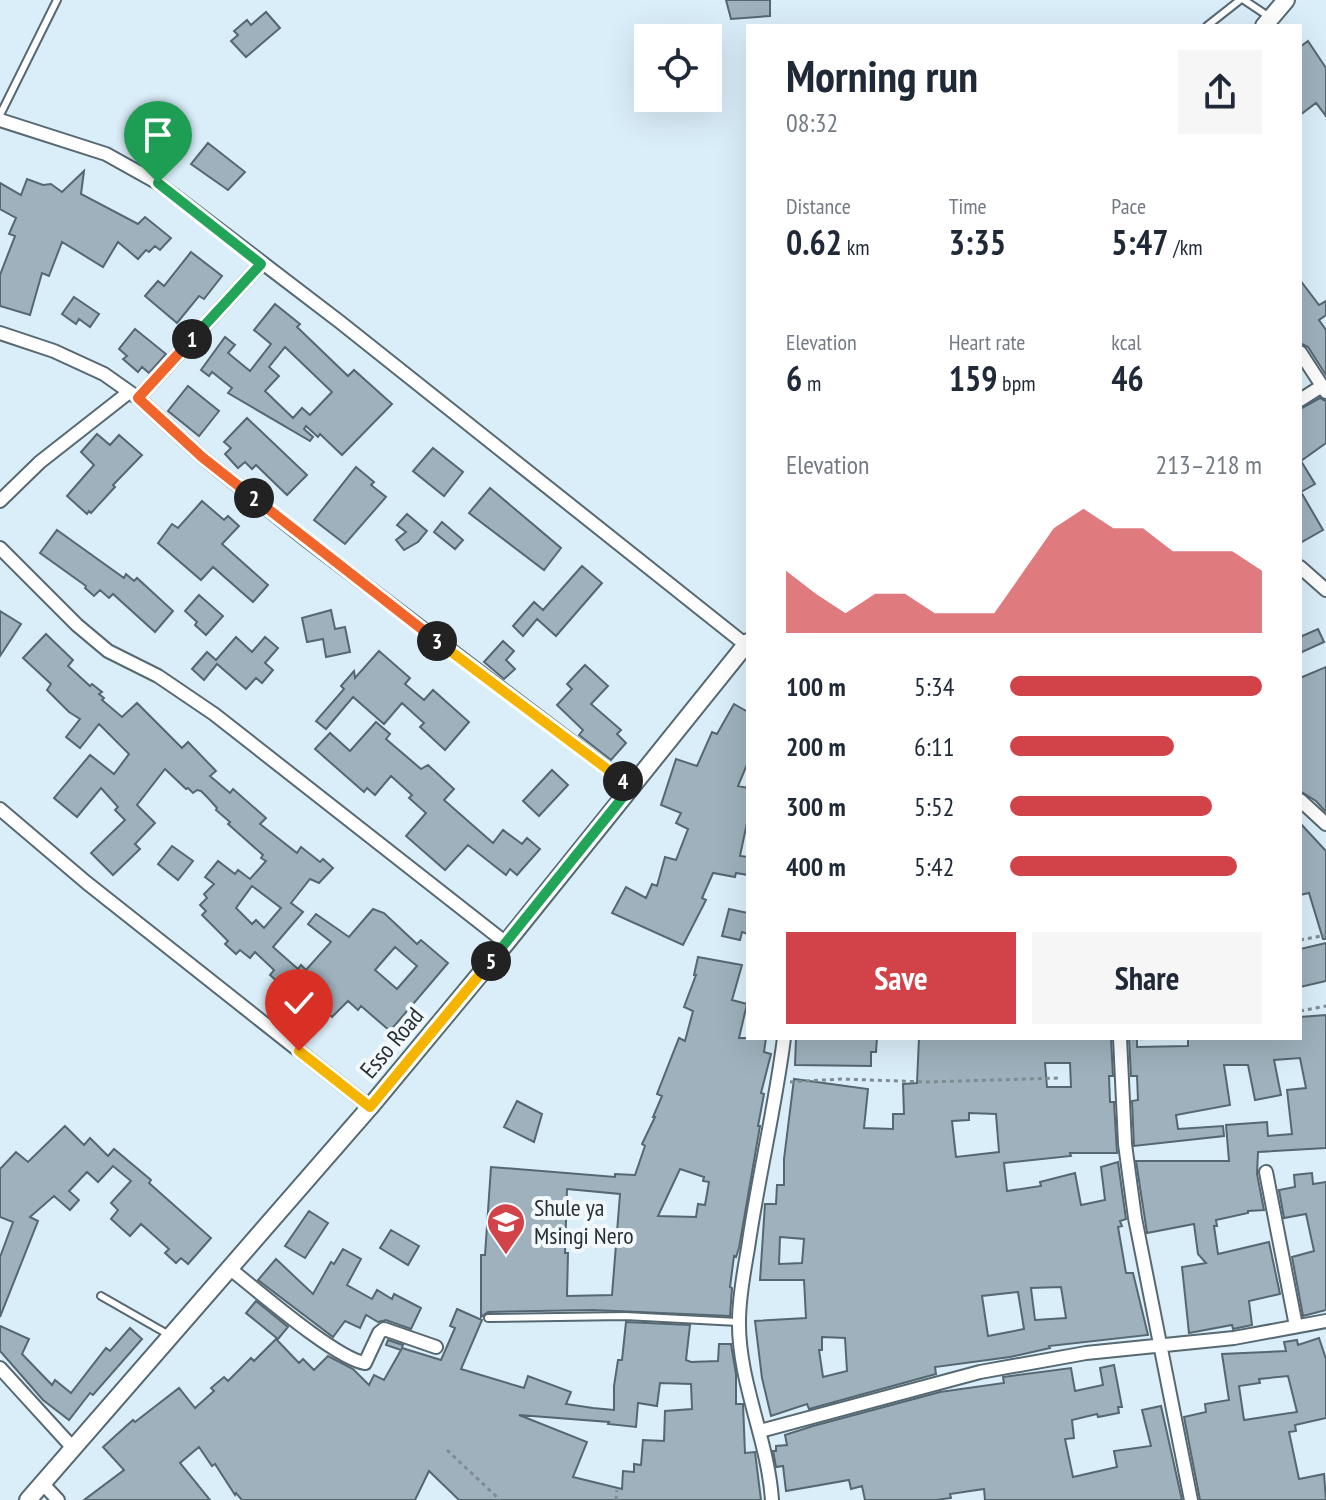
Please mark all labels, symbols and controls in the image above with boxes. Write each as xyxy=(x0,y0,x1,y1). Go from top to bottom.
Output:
map controls xyxy=(634,24,722,112)
button: locate xyxy=(634,24,722,112)
text: Morning run xyxy=(786,47,978,104)
button: share xyxy=(1178,50,1262,134)
pin xyxy=(124,101,192,183)
text: 08:32 xyxy=(786,106,838,139)
icon: arrive xyxy=(136,113,180,157)
text: Distance xyxy=(786,192,851,220)
text: Time xyxy=(949,192,987,220)
text: Pace xyxy=(1111,192,1146,220)
text: 0.62 xyxy=(786,220,842,264)
text: 3:35 xyxy=(949,220,1006,264)
text: 5:47 xyxy=(1111,220,1169,264)
text: km xyxy=(842,233,870,261)
text: /km xyxy=(1169,233,1203,261)
pin: 1 xyxy=(172,319,212,359)
text: 1 xyxy=(187,325,197,353)
text: Elevation xyxy=(786,328,857,356)
text: Heart rate xyxy=(949,328,1025,356)
text: kcal xyxy=(1111,328,1141,356)
text: 6 xyxy=(786,356,802,400)
text: 159 xyxy=(949,356,997,400)
text: 46 xyxy=(1111,356,1144,400)
text: m xyxy=(802,369,821,397)
text: bpm xyxy=(997,369,1036,397)
text: Elevation xyxy=(786,448,869,481)
text: 213–218 m xyxy=(1156,448,1262,481)
pin: 2 xyxy=(234,478,274,518)
text: 2 xyxy=(249,484,259,512)
pin: 3 xyxy=(417,621,457,661)
text: 3 xyxy=(432,627,442,655)
text: 100 m xyxy=(786,670,846,703)
text: 5:34 xyxy=(914,670,954,703)
text: 200 m xyxy=(786,730,846,763)
text: 6:11 xyxy=(914,730,954,763)
pin: 4 xyxy=(603,761,643,801)
text: 4 xyxy=(618,767,628,795)
text: 300 m xyxy=(786,790,846,823)
text: 5:52 xyxy=(914,790,954,823)
text: 400 m xyxy=(786,850,846,883)
text: 5:42 xyxy=(914,850,954,883)
button: Save xyxy=(786,932,1016,1024)
button: Share xyxy=(1032,932,1262,1024)
pin: 5 xyxy=(471,941,511,981)
text: 5 xyxy=(486,947,496,975)
pin xyxy=(265,969,333,1051)
icon: check xyxy=(277,981,321,1025)
street label: Esso Road xyxy=(353,1001,430,1084)
place label: Shule ya Msingi Nero xyxy=(534,1192,634,1251)
school or university icon: Shule ya Msingi Nero xyxy=(485,1201,527,1256)

